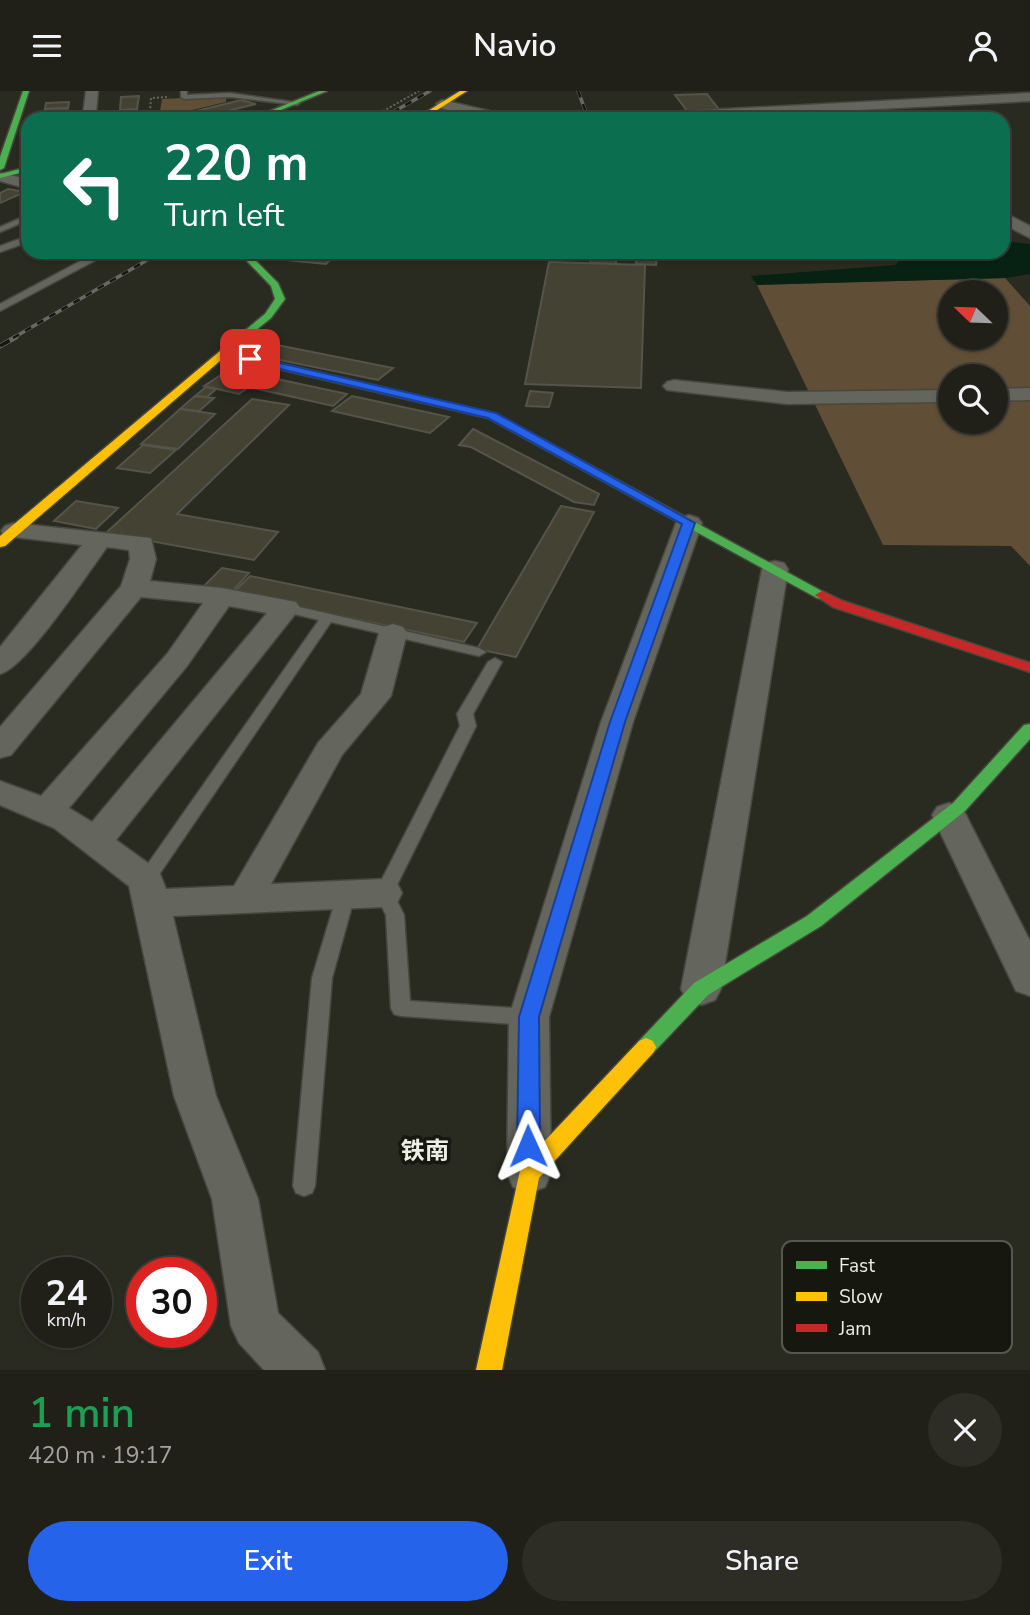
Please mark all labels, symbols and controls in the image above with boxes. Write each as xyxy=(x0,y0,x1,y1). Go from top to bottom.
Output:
text: Navio xyxy=(473,24,557,67)
icon: menu xyxy=(28,27,66,65)
icon: person xyxy=(964,27,1002,65)
text: 220 m xyxy=(164,130,308,197)
icon: left xyxy=(49,140,140,231)
text: Turn left xyxy=(164,194,284,237)
north arrow xyxy=(938,280,1008,350)
map controls xyxy=(938,280,1008,434)
pin xyxy=(220,329,280,389)
icon: arrive xyxy=(231,340,269,378)
button: search xyxy=(938,364,1008,434)
position arrow xyxy=(491,1109,565,1183)
district label: 铁南 xyxy=(401,1135,449,1167)
legend xyxy=(782,1241,1012,1353)
text: Fast xyxy=(839,1253,875,1279)
speed limit sign: 30 xyxy=(126,1257,217,1348)
text: 24 xyxy=(45,1270,88,1317)
text: Slow xyxy=(839,1284,883,1310)
text: km/h xyxy=(47,1308,86,1332)
text: Jam xyxy=(838,1316,872,1342)
text: 1 min xyxy=(28,1385,135,1442)
button: close xyxy=(928,1393,1002,1467)
text: 420 m · 19:17 xyxy=(28,1440,173,1471)
button: Exit xyxy=(28,1521,508,1601)
button: Share xyxy=(522,1521,1002,1601)

